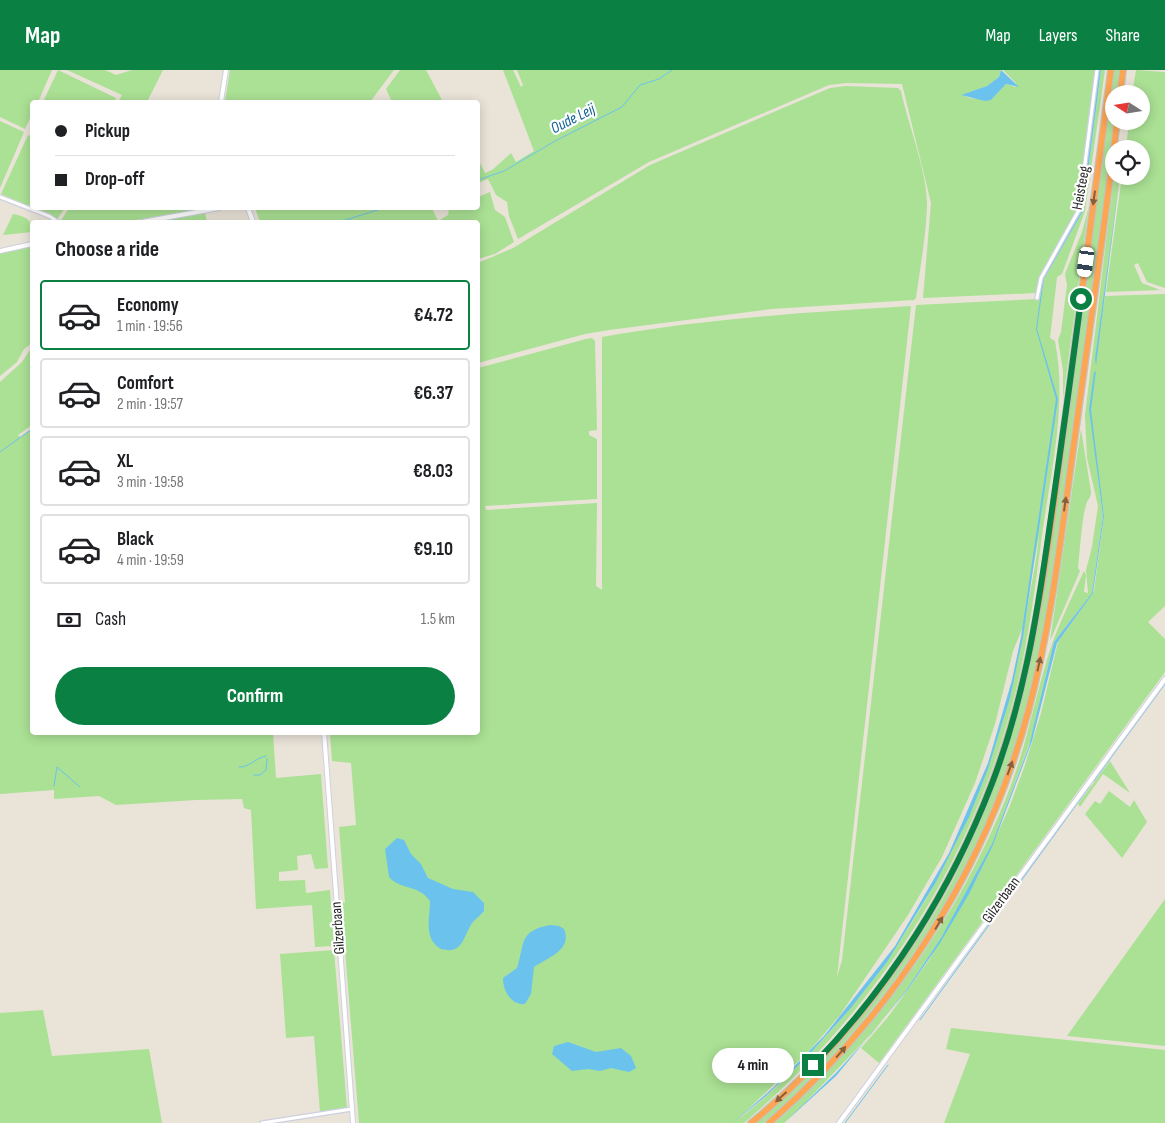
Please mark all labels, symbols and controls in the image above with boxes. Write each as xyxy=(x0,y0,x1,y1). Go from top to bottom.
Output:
text: Map xyxy=(25,21,60,50)
text: Map xyxy=(986,25,1011,46)
text: Layers xyxy=(1039,25,1078,46)
text: Share xyxy=(1106,25,1140,46)
north arrow xyxy=(1105,85,1150,130)
map controls xyxy=(1105,85,1150,185)
water label: Oude Leij xyxy=(548,99,599,138)
text: Pickup xyxy=(85,120,130,143)
button: locate xyxy=(1105,140,1150,185)
street label: Heisteeg xyxy=(1068,165,1094,211)
text: Drop-off xyxy=(85,168,145,191)
one-way arrow xyxy=(1090,191,1098,207)
text: Choose a ride xyxy=(55,236,159,263)
car xyxy=(1076,246,1095,278)
route start xyxy=(1070,288,1092,310)
icon: car xyxy=(57,293,102,338)
text: Economy xyxy=(117,294,179,317)
text: €4.72 xyxy=(414,304,453,327)
text: 1 min · 19:56 xyxy=(117,317,183,336)
icon: car xyxy=(57,371,102,416)
text: Comfort xyxy=(117,372,174,395)
text: €6.37 xyxy=(414,382,453,405)
text: 2 min · 19:57 xyxy=(117,395,183,414)
icon: car xyxy=(57,449,102,494)
text: XL xyxy=(117,450,133,473)
text: €8.03 xyxy=(413,460,453,483)
text: 3 min · 19:58 xyxy=(117,473,184,492)
one-way arrow xyxy=(1062,496,1070,512)
icon: car xyxy=(57,527,102,572)
text: Black xyxy=(117,528,154,551)
text: €9.10 xyxy=(414,538,453,561)
text: 4 min · 19:59 xyxy=(117,551,184,570)
icon: cash xyxy=(55,606,83,634)
text: Cash xyxy=(95,608,126,631)
text: 1.5 km xyxy=(421,610,455,629)
one-way arrow xyxy=(1035,657,1043,672)
button: Confirm xyxy=(55,667,455,725)
one-way arrow xyxy=(1006,760,1014,775)
street label: Gilzerbaan xyxy=(978,873,1024,927)
street label: Gilzerbaan xyxy=(327,901,349,955)
one-way arrow xyxy=(934,916,943,929)
one-way arrow xyxy=(836,1046,847,1059)
callout: 4 min xyxy=(713,1048,796,1082)
route end xyxy=(802,1054,824,1076)
text: 4 min xyxy=(738,1056,768,1075)
one-way arrow xyxy=(774,1091,787,1102)

